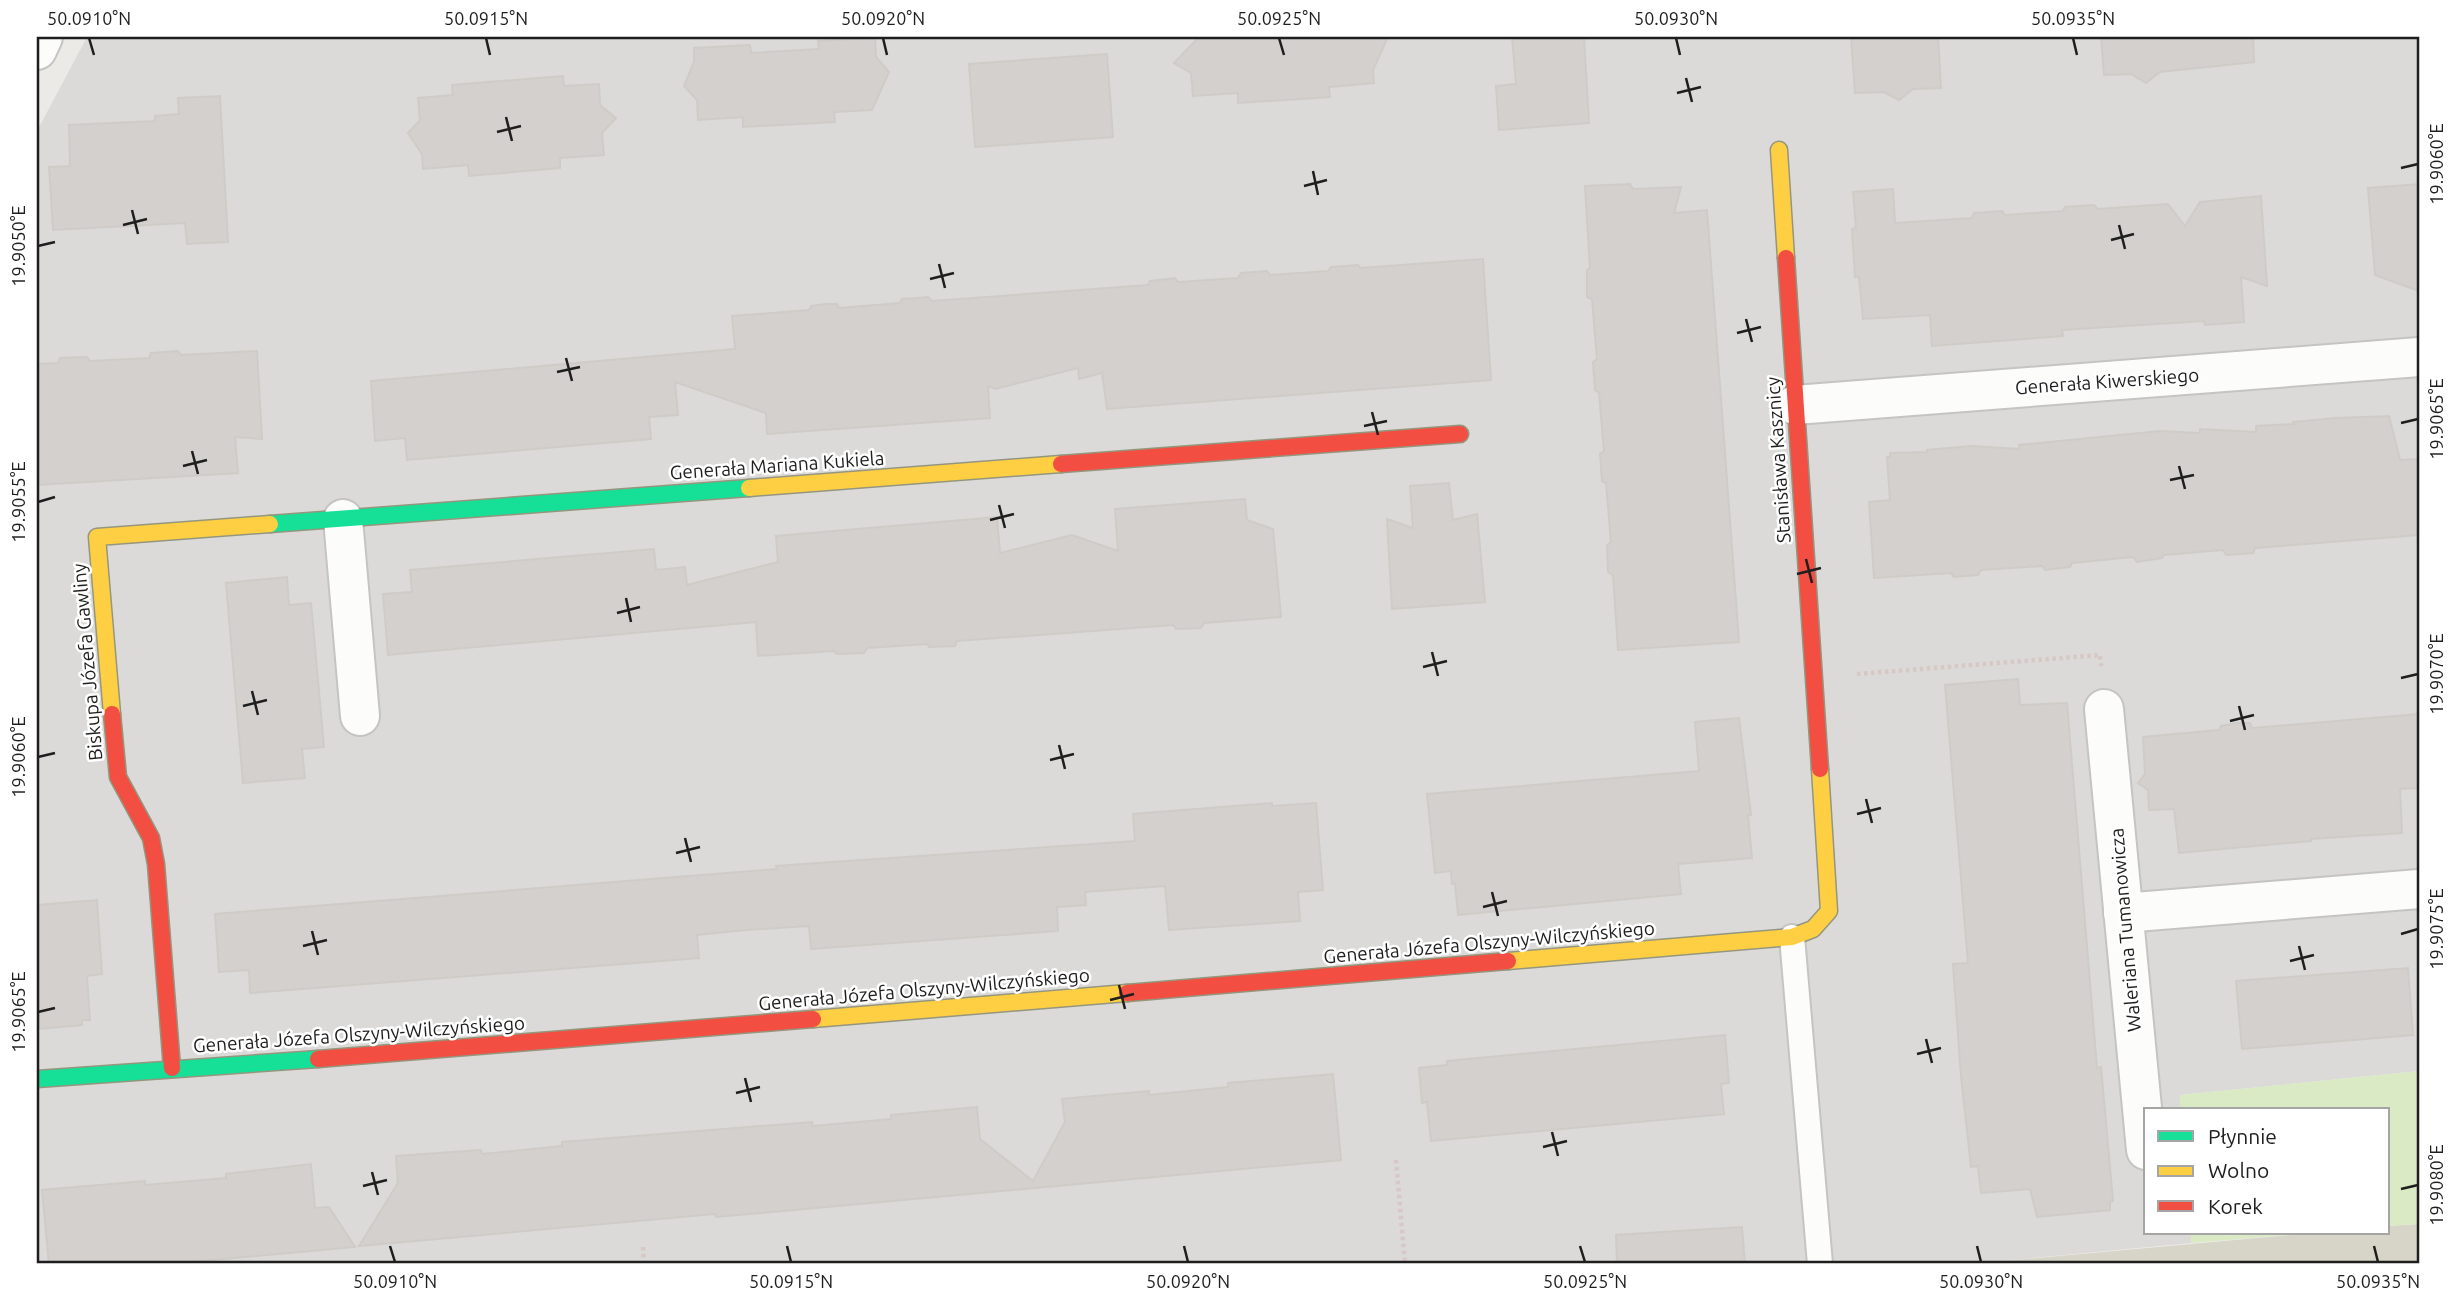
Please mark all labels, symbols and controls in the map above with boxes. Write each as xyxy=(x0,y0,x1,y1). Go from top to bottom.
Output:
text: 50.0910°N xyxy=(47,8,131,28)
text: 50.0915°N xyxy=(444,8,528,28)
text: 50.0920°N xyxy=(841,8,925,28)
text: 50.0925°N xyxy=(1237,8,1321,28)
text: 50.0930°N xyxy=(1634,8,1718,28)
text: 50.0935°N xyxy=(2031,8,2115,28)
text: 19.9060°E xyxy=(2426,123,2446,205)
text: 19.9050°E xyxy=(8,205,28,287)
street label: Generała Kiwerskiego xyxy=(2014,364,2200,398)
street label: Stanisława Kasznicy xyxy=(1761,376,1795,544)
text: 19.9065°E xyxy=(2426,378,2446,460)
street label: Generała Mariana Kukiela xyxy=(669,447,885,483)
text: 19.9055°E xyxy=(8,461,28,543)
street label: Biskupa Józefa Gawliny xyxy=(67,563,107,761)
text: 19.9070°E xyxy=(2426,633,2446,715)
text: 19.9060°E xyxy=(8,716,28,798)
street label: Waleriana Tumanowicza xyxy=(2105,827,2145,1033)
text: 19.9075°E xyxy=(2426,888,2446,970)
street label: Generała Józefa Olszyny-Wilczyńskiego xyxy=(1322,917,1656,967)
street label: Generała Józefa Olszyny-Wilczyńskiego xyxy=(757,964,1091,1014)
text: 19.9065°E xyxy=(8,971,28,1053)
street label: Generała Józefa Olszyny-Wilczyńskiego xyxy=(192,1011,526,1057)
legend xyxy=(2144,1108,2390,1234)
text: Płynnie xyxy=(2208,1124,2277,1148)
text: 19.9080°E xyxy=(2426,1144,2446,1226)
text: Wolno xyxy=(2208,1158,2269,1182)
text: Korek xyxy=(2208,1194,2263,1218)
text: 50.0910°N xyxy=(353,1271,437,1291)
text: 50.0915°N xyxy=(749,1271,833,1291)
text: 50.0920°N xyxy=(1146,1271,1230,1291)
text: 50.0925°N xyxy=(1543,1271,1627,1291)
text: 50.0930°N xyxy=(1939,1271,2023,1291)
text: 50.0935°N xyxy=(2336,1271,2420,1291)

